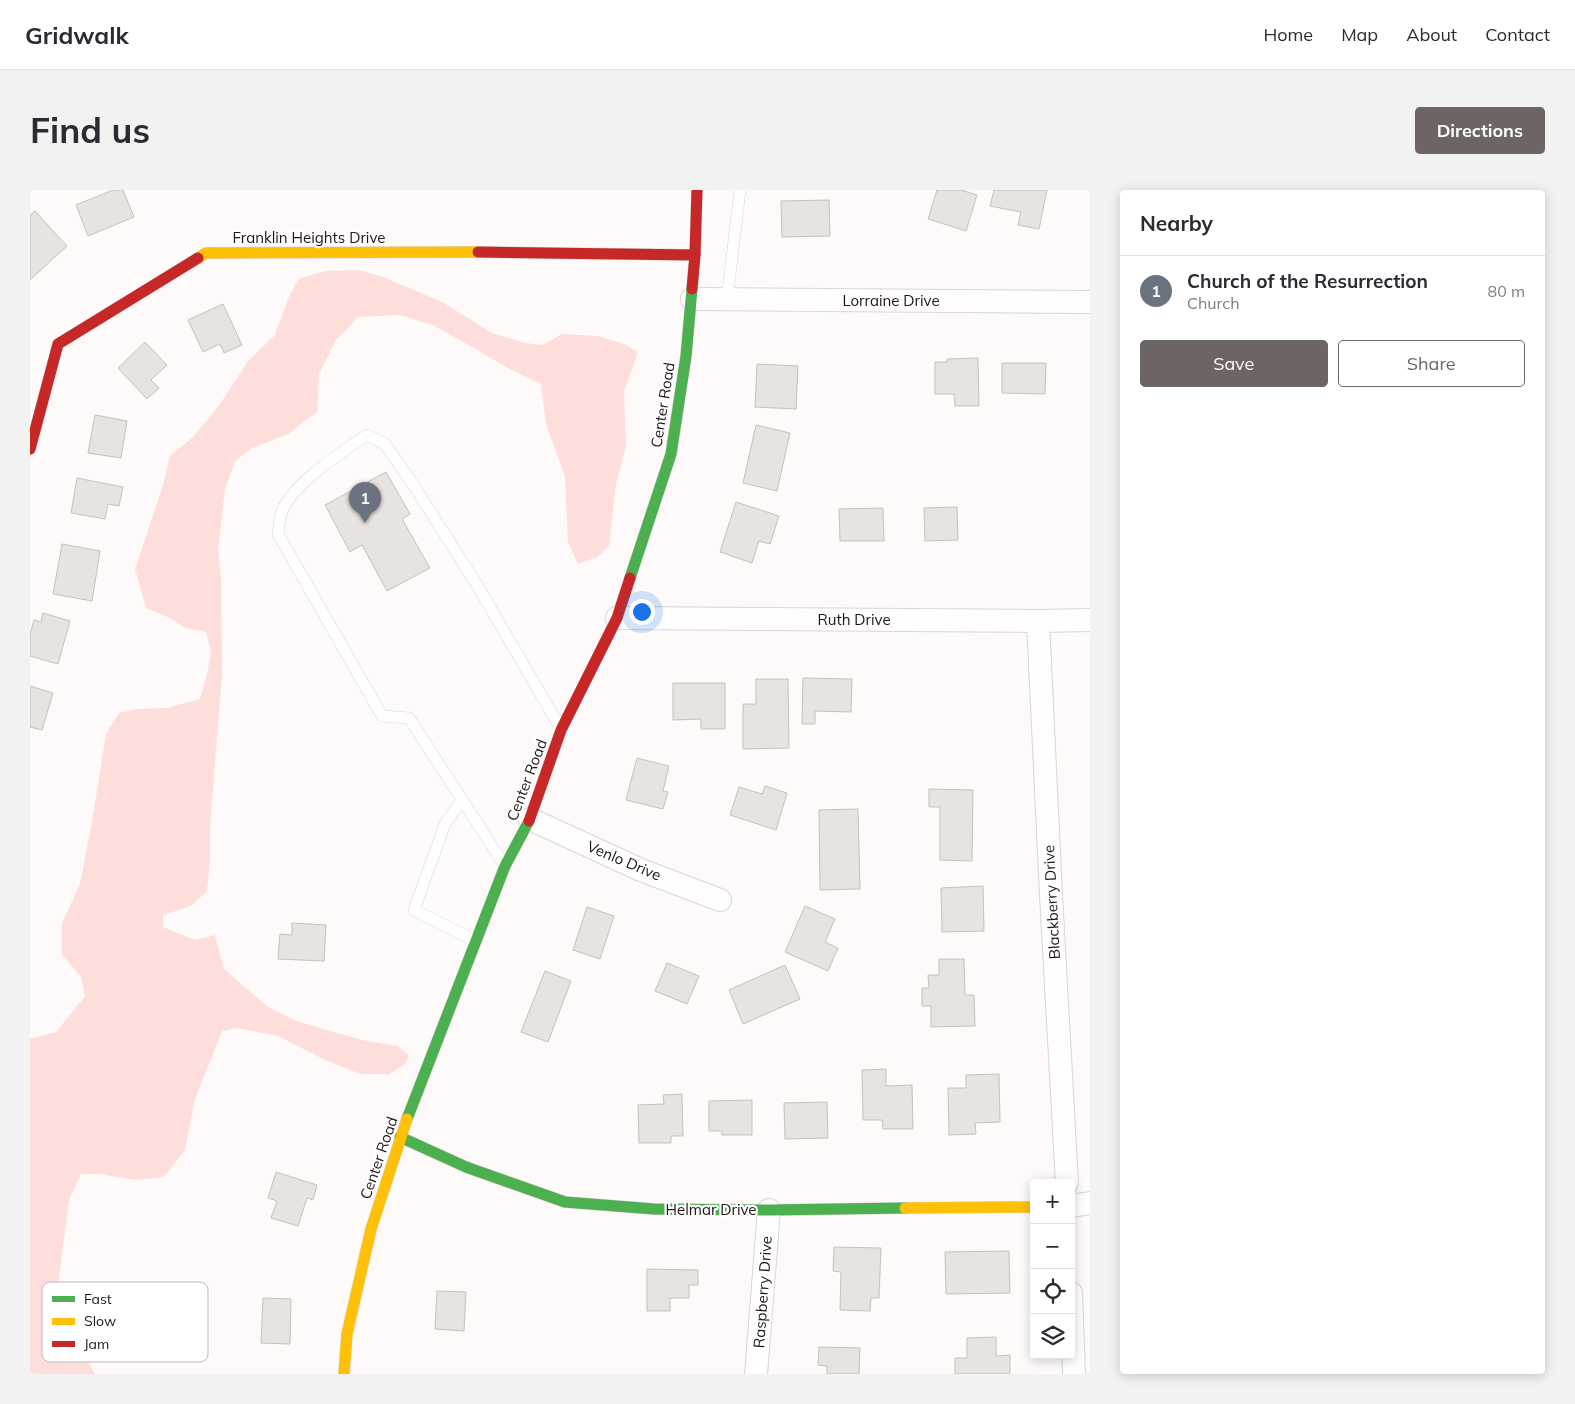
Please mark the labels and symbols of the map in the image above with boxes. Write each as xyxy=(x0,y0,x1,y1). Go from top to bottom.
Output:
street label: Franklin Heights Drive xyxy=(233,228,385,247)
street label: Lorraine Drive xyxy=(842,291,940,310)
street label: Center Road xyxy=(646,361,679,449)
pin: 1 xyxy=(349,482,381,523)
your location xyxy=(629,599,655,625)
street label: Ruth Drive xyxy=(817,610,891,629)
street label: Center Road xyxy=(502,736,551,823)
street label: Venlo Drive xyxy=(584,836,664,885)
street label: Blackberry Drive xyxy=(1039,844,1064,960)
street label: Center Road xyxy=(356,1114,402,1202)
street label: Helmar Drive xyxy=(666,1200,757,1219)
street label: Raspberry Drive xyxy=(749,1235,776,1349)
legend xyxy=(42,1282,208,1362)
text: Fast xyxy=(84,1290,112,1308)
text: Slow xyxy=(84,1312,116,1330)
text: Jam xyxy=(84,1335,109,1353)

